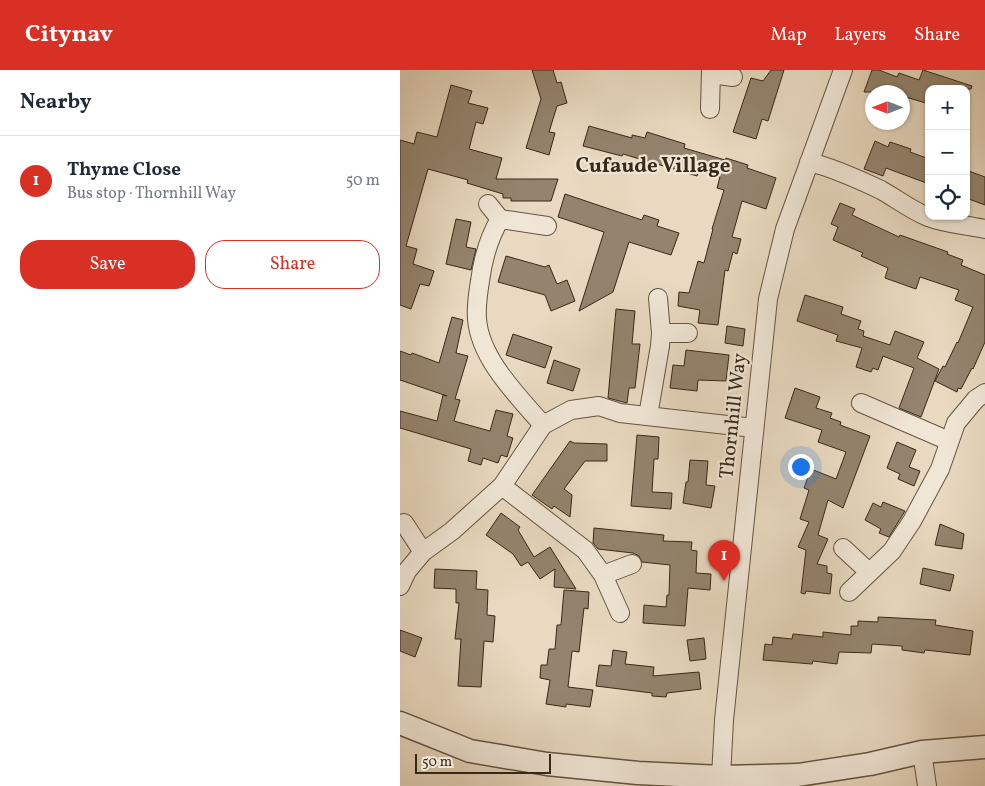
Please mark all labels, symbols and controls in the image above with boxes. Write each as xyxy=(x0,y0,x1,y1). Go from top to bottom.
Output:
text: Citynav xyxy=(25,18,113,52)
text: Map xyxy=(770,23,806,48)
text: Layers xyxy=(834,23,886,48)
text: Share xyxy=(914,23,960,48)
north arrow xyxy=(865,85,910,130)
map controls xyxy=(925,85,970,220)
button: + xyxy=(925,85,970,130)
text: Nearby xyxy=(20,88,91,117)
button: − xyxy=(925,130,970,175)
district label: Cufaude Village xyxy=(576,152,730,181)
text: Thyme Close xyxy=(67,157,181,183)
text: 1 xyxy=(33,170,39,192)
text: 50 m xyxy=(346,170,380,192)
button: locate xyxy=(925,175,970,220)
text: Bus stop · Thornhill Way xyxy=(67,183,236,205)
button: Save xyxy=(20,240,195,289)
button: Share xyxy=(205,240,380,289)
street label: Thornhill Way xyxy=(713,352,755,480)
your location xyxy=(788,454,814,480)
pin: 1 xyxy=(708,540,740,581)
scale bar xyxy=(415,751,551,774)
text: 50 m xyxy=(422,753,452,772)

